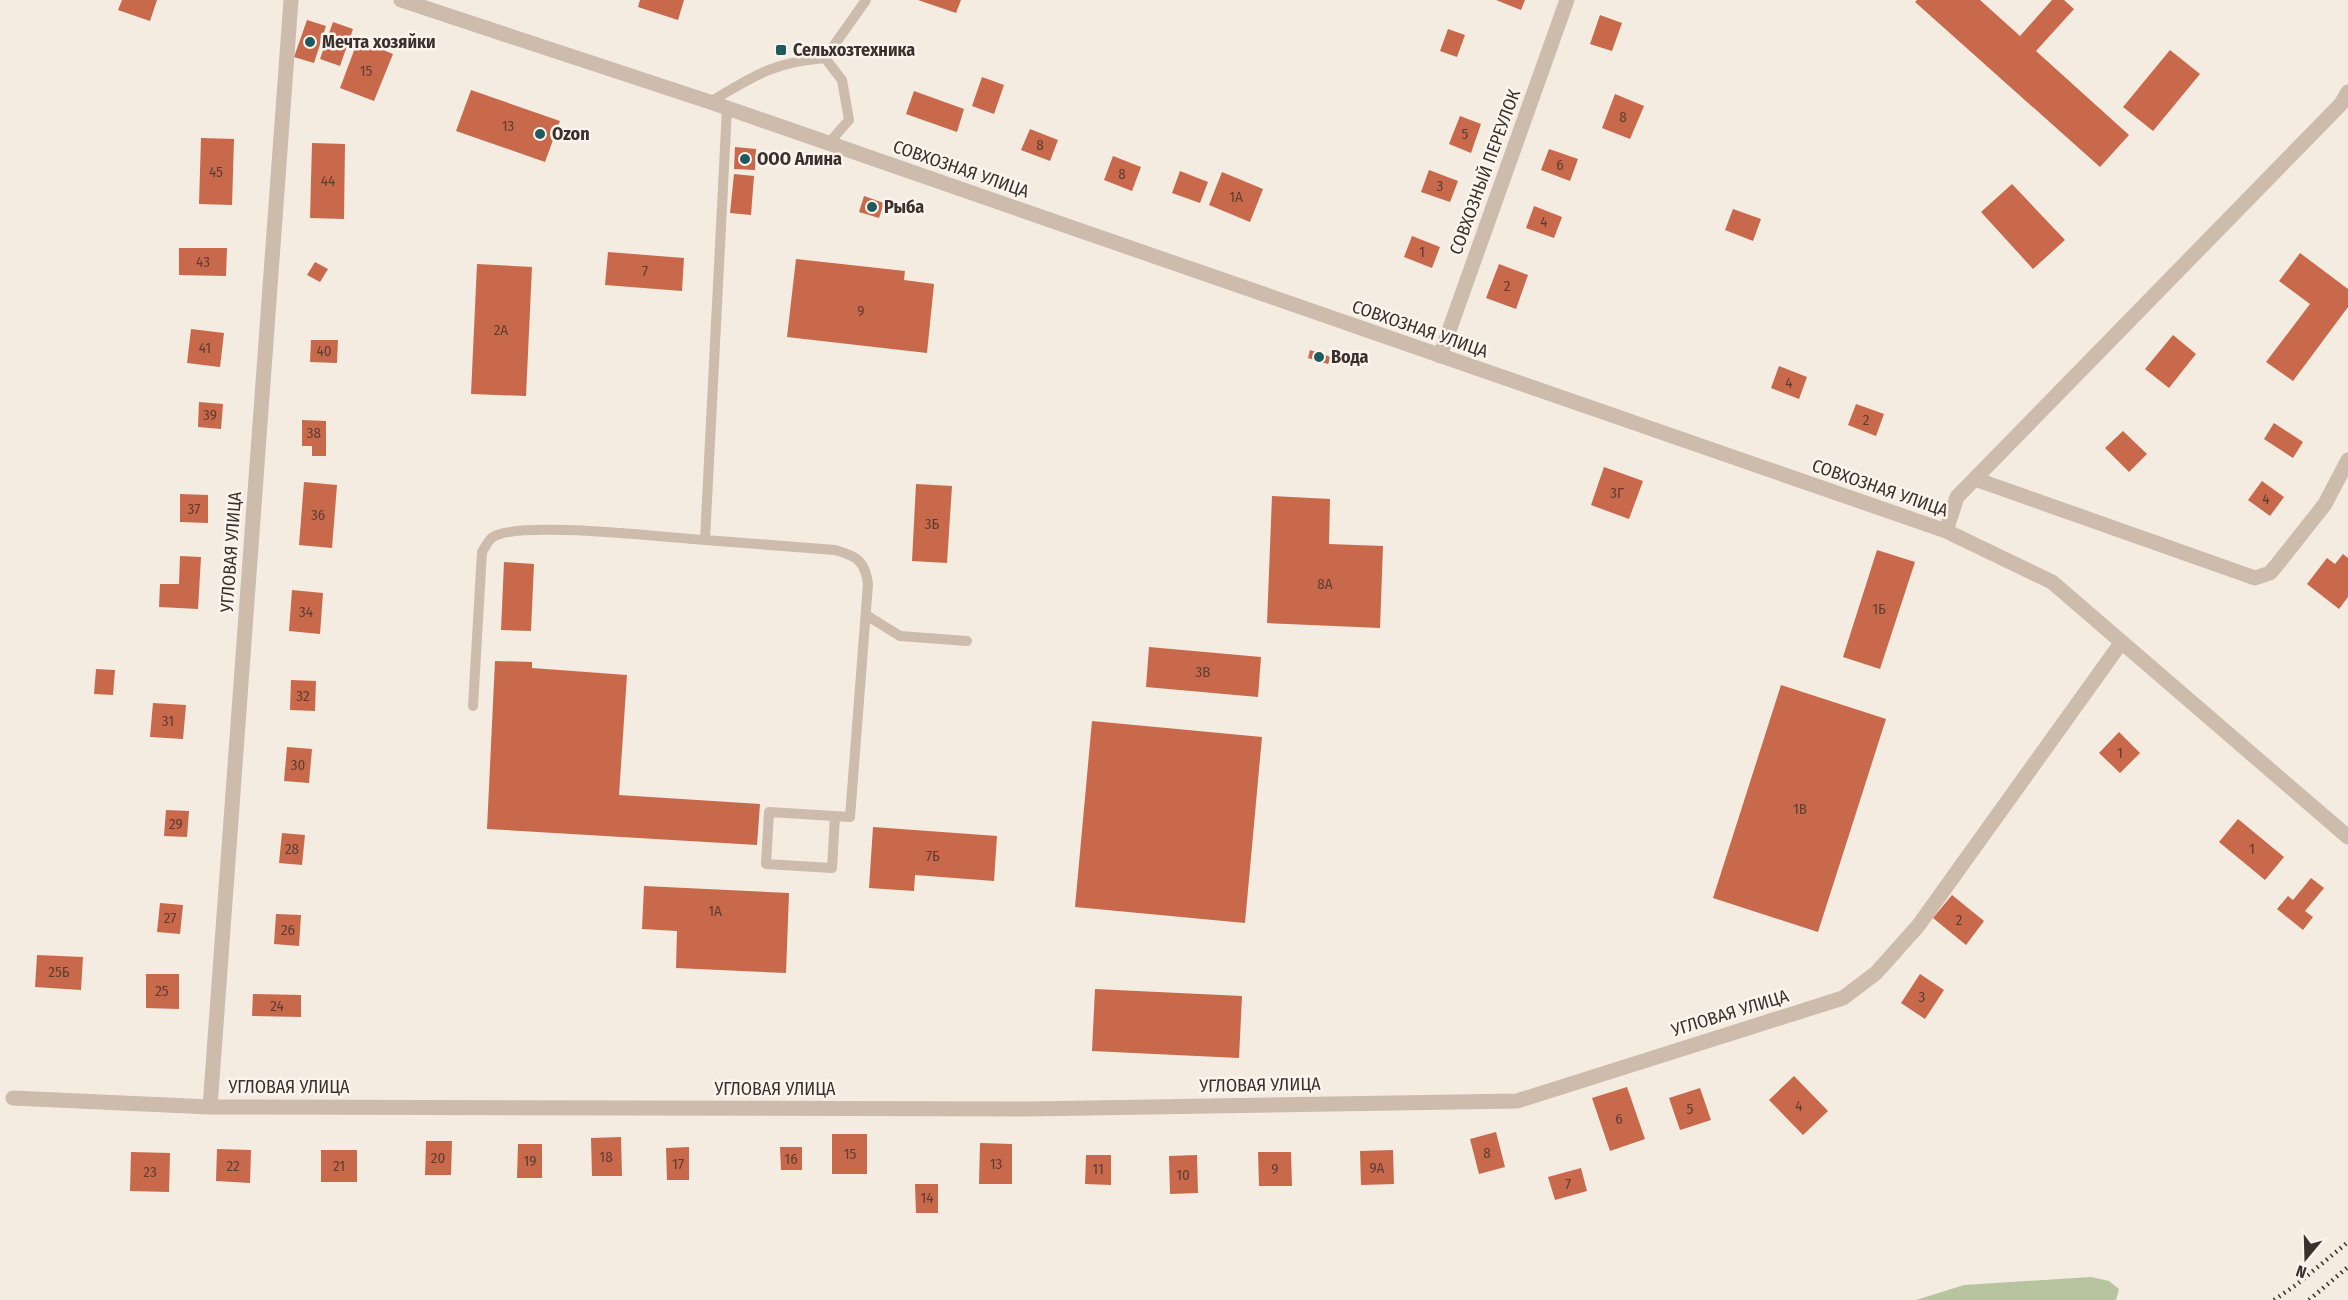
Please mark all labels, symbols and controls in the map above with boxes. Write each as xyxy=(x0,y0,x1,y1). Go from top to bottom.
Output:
place label: Мечта хозяйки xyxy=(322,31,436,53)
marker: Мечта хозяйки xyxy=(303,35,317,49)
place label: Сельхозтехника xyxy=(793,39,915,61)
marker: Сельхозтехника xyxy=(774,43,788,57)
house number: 15 xyxy=(360,62,372,80)
street label: СОВХОЗНЫЙ ПЕРЕУЛОК xyxy=(1445,86,1525,258)
house number: 8 xyxy=(1619,108,1627,126)
house number: 13 xyxy=(502,117,515,135)
place label: Ozon xyxy=(552,123,590,145)
house number: 5 xyxy=(1462,125,1469,143)
marker: Ozon xyxy=(533,127,547,141)
street label: СОВХОЗНАЯ УЛИЦА xyxy=(890,135,1032,203)
house number: 8 xyxy=(1036,136,1044,154)
place label: ООО Алина xyxy=(757,148,842,170)
marker: ООО Алина xyxy=(738,152,752,166)
house number: 6 xyxy=(1556,156,1564,174)
house number: 45 xyxy=(209,163,223,181)
house number: 8 xyxy=(1118,165,1126,183)
house number: 44 xyxy=(321,172,335,190)
house number: 3 xyxy=(1437,177,1444,195)
house number: 1А xyxy=(1229,188,1243,206)
place label: Рыба xyxy=(884,196,924,218)
marker: Рыба xyxy=(865,200,879,214)
house number: 4 xyxy=(1540,213,1548,231)
house number: 1 xyxy=(1419,243,1425,261)
house number: 43 xyxy=(196,253,210,271)
house number: 7 xyxy=(642,262,648,280)
house number: 2 xyxy=(1504,277,1511,295)
street label: СОВХОЗНАЯ УЛИЦА xyxy=(1349,295,1491,363)
house number: 9 xyxy=(857,302,865,320)
house number: 2А xyxy=(494,321,508,339)
house number: 41 xyxy=(199,339,211,357)
house number: 40 xyxy=(316,342,332,360)
place label: Вода xyxy=(1331,346,1369,368)
marker: Вода xyxy=(1312,350,1326,364)
house number: 4 xyxy=(1785,374,1793,392)
house number: 39 xyxy=(203,406,217,424)
house number: 2 xyxy=(1863,411,1870,429)
house number: 38 xyxy=(307,424,321,442)
street label: СОВХОЗНАЯ УЛИЦА xyxy=(1809,454,1951,522)
house number: 3Г xyxy=(1610,484,1624,502)
street label: УГЛОВАЯ УЛИЦА xyxy=(216,490,246,614)
house number: 4 xyxy=(2262,490,2270,508)
house number: 37 xyxy=(188,500,200,518)
house number: 36 xyxy=(311,506,325,524)
house number: 3Б xyxy=(925,515,939,533)
house number: 8А xyxy=(1317,575,1333,593)
house number: 1Б xyxy=(1872,600,1886,618)
house number: 34 xyxy=(299,603,313,621)
house number: 3В xyxy=(1196,663,1210,681)
house number: 32 xyxy=(296,687,310,705)
house number: 31 xyxy=(162,712,174,730)
house number: 1 xyxy=(2117,744,2123,762)
house number: 30 xyxy=(291,756,305,774)
house number: 1В xyxy=(1793,800,1807,818)
house number: 29 xyxy=(169,815,183,833)
house number: 28 xyxy=(285,840,299,858)
house number: 1 xyxy=(2249,840,2255,858)
house number: 7Б xyxy=(926,847,940,865)
house number: 1А xyxy=(708,902,722,920)
house number: 27 xyxy=(164,909,176,927)
house number: 2 xyxy=(1956,911,1963,929)
house number: 26 xyxy=(281,921,295,939)
house number: 25Б xyxy=(48,963,70,981)
house number: 25 xyxy=(155,982,169,1000)
street label: УГЛОВАЯ УЛИЦА xyxy=(1668,985,1792,1042)
house number: 3 xyxy=(1919,988,1926,1006)
house number: 24 xyxy=(270,997,284,1015)
street label: УГЛОВАЯ УЛИЦА xyxy=(1198,1073,1321,1097)
street label: УГЛОВАЯ УЛИЦА xyxy=(227,1076,350,1098)
street label: УГЛОВАЯ УЛИЦА xyxy=(713,1078,836,1100)
house number: 4 xyxy=(1795,1097,1803,1115)
house number: 5 xyxy=(1687,1100,1694,1118)
house number: 6 xyxy=(1615,1110,1623,1128)
house number: 8 xyxy=(1483,1144,1491,1162)
house number: 15 xyxy=(844,1145,856,1163)
house number: 18 xyxy=(599,1148,613,1166)
house number: 20 xyxy=(431,1149,445,1167)
house number: 16 xyxy=(784,1150,798,1168)
house number: 19 xyxy=(523,1152,537,1170)
house number: 17 xyxy=(672,1155,684,1173)
house number: 13 xyxy=(990,1155,1003,1173)
house number: 22 xyxy=(226,1157,240,1175)
house number: 21 xyxy=(333,1157,345,1175)
house number: 9А xyxy=(1369,1159,1385,1177)
house number: 11 xyxy=(1092,1160,1104,1178)
house number: 9 xyxy=(1271,1160,1279,1178)
house number: 23 xyxy=(143,1163,157,1181)
house number: 10 xyxy=(1176,1166,1190,1184)
house number: 7 xyxy=(1565,1175,1571,1193)
house number: 14 xyxy=(920,1189,934,1207)
north arrow xyxy=(2276,1228,2336,1288)
text: N xyxy=(2294,1261,2309,1282)

